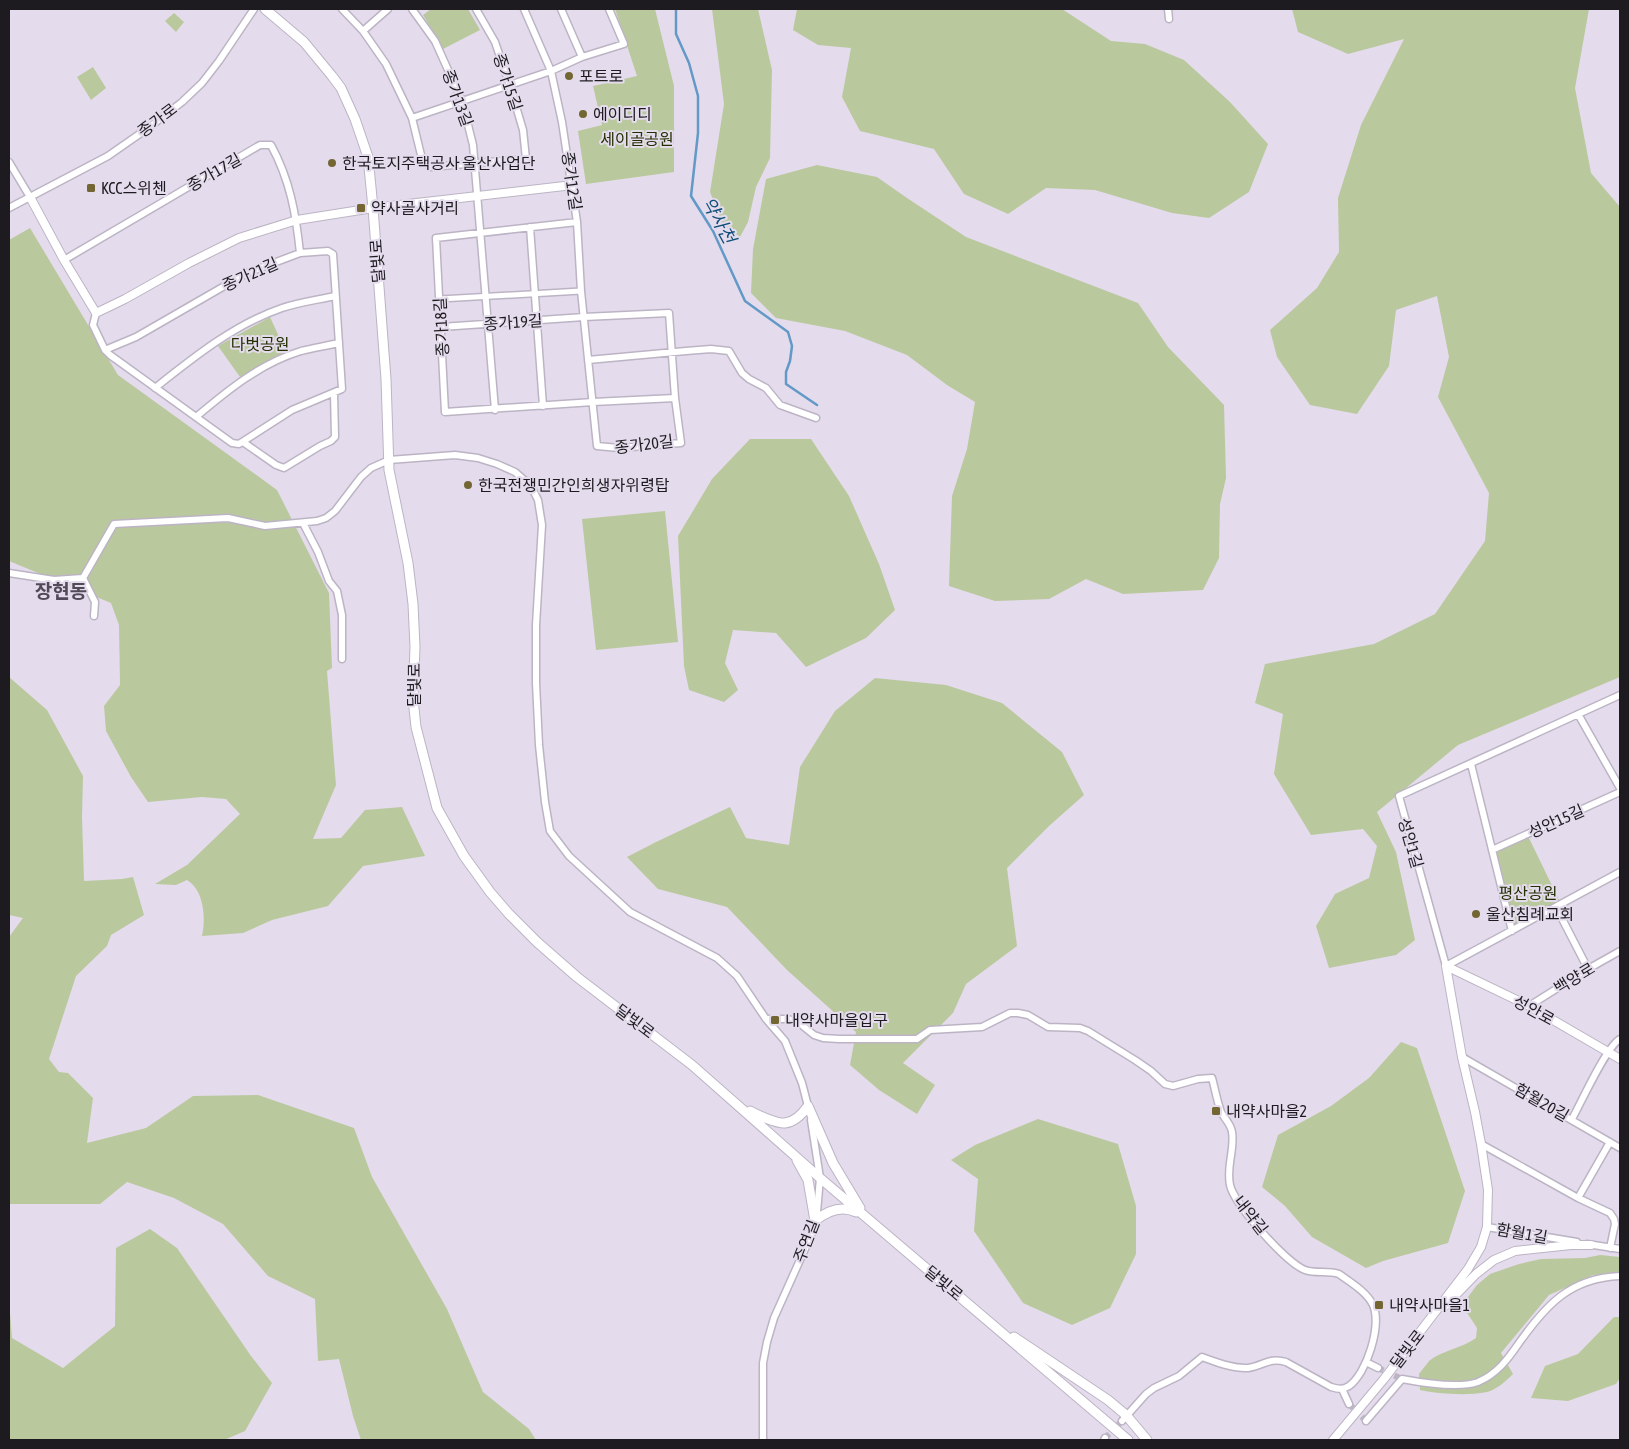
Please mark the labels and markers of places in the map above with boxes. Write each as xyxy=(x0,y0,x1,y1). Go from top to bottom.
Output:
place label: 포트로 xyxy=(579,67,623,85)
marker: 포트로 xyxy=(563,70,575,82)
place label: 에이디디 xyxy=(593,105,652,123)
marker: 에이디디 xyxy=(577,108,589,120)
place label: 한국토지주택공사 울산사업단 xyxy=(342,154,536,172)
marker: 한국토지주택공사 울산사업단 xyxy=(326,157,338,169)
place label: KCC스위첸 xyxy=(101,179,167,197)
marker: KCC스위첸 xyxy=(85,182,97,194)
place label: 약사골사거리 xyxy=(371,199,459,217)
marker: 약사골사거리 xyxy=(355,202,367,214)
place label: 한국전쟁민간인희생자위령탑 xyxy=(478,476,670,494)
marker: 한국전쟁민간인희생자위령탑 xyxy=(462,479,474,491)
place label: 울산침례교회 xyxy=(1486,905,1574,923)
marker: 울산침례교회 xyxy=(1470,908,1482,920)
place label: 내약사마을입구 xyxy=(785,1011,888,1029)
marker: 내약사마을입구 xyxy=(769,1014,781,1026)
place label: 내약사마을2 xyxy=(1226,1102,1307,1120)
marker: 내약사마을2 xyxy=(1210,1105,1222,1117)
place label: 내약사마을1 xyxy=(1389,1296,1470,1314)
marker: 내약사마을1 xyxy=(1373,1299,1385,1311)

